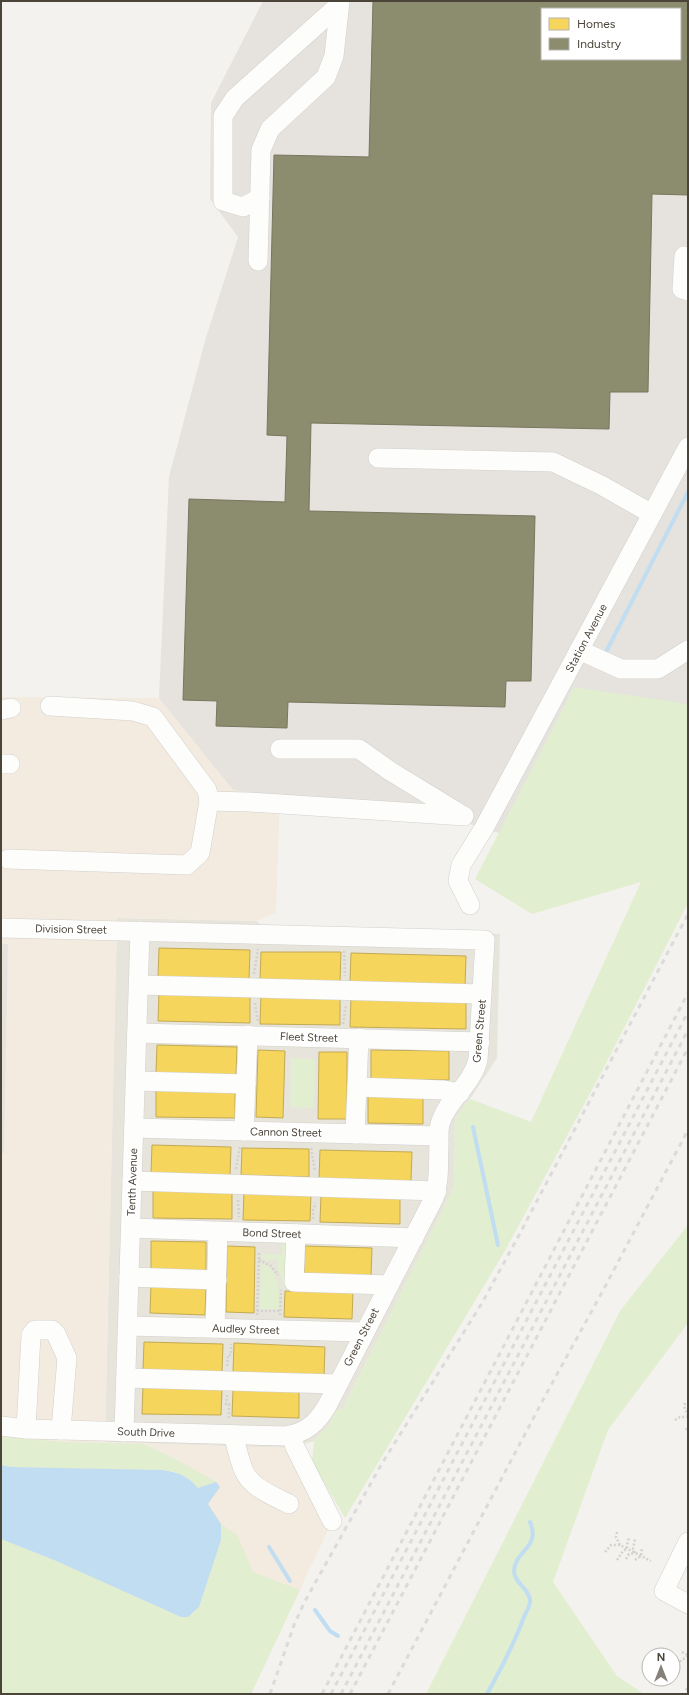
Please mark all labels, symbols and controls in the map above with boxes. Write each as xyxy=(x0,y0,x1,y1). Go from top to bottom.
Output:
legend xyxy=(541,8,681,60)
text: Homes xyxy=(577,17,616,31)
text: Industry xyxy=(577,37,622,51)
street label: Station Avenue xyxy=(563,602,610,675)
street label: Division Street xyxy=(35,922,107,937)
street label: Green Street xyxy=(470,999,489,1063)
street label: Fleet Street xyxy=(280,1030,338,1045)
street label: Cannon Street xyxy=(250,1125,322,1140)
street label: Tenth Avenue xyxy=(125,1148,140,1216)
street label: Bond Street xyxy=(242,1226,302,1241)
street label: Green Street xyxy=(341,1306,382,1369)
street label: Audley Street xyxy=(212,1322,280,1337)
street label: South Drive xyxy=(117,1425,175,1440)
north arrow xyxy=(641,1647,681,1687)
text: N xyxy=(657,1651,665,1664)

